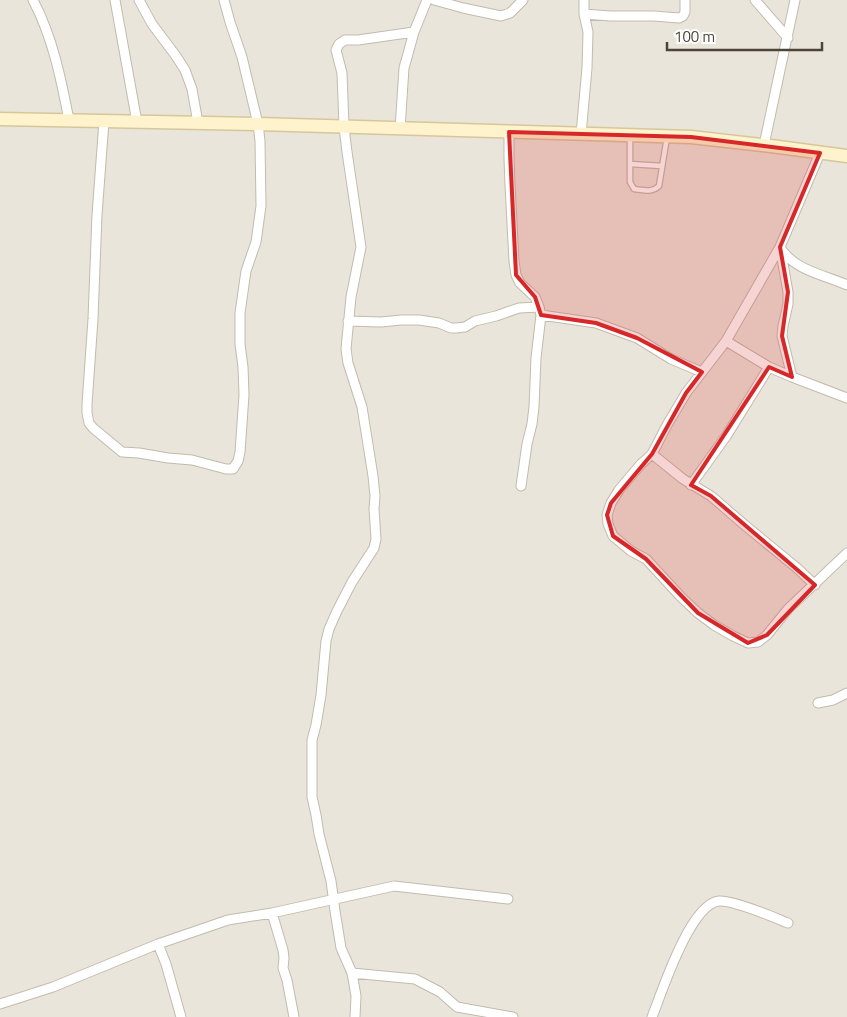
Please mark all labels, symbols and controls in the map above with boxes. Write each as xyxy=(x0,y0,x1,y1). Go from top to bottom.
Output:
scale bar xyxy=(667,20,822,52)
text: 100 m xyxy=(674,25,715,48)

